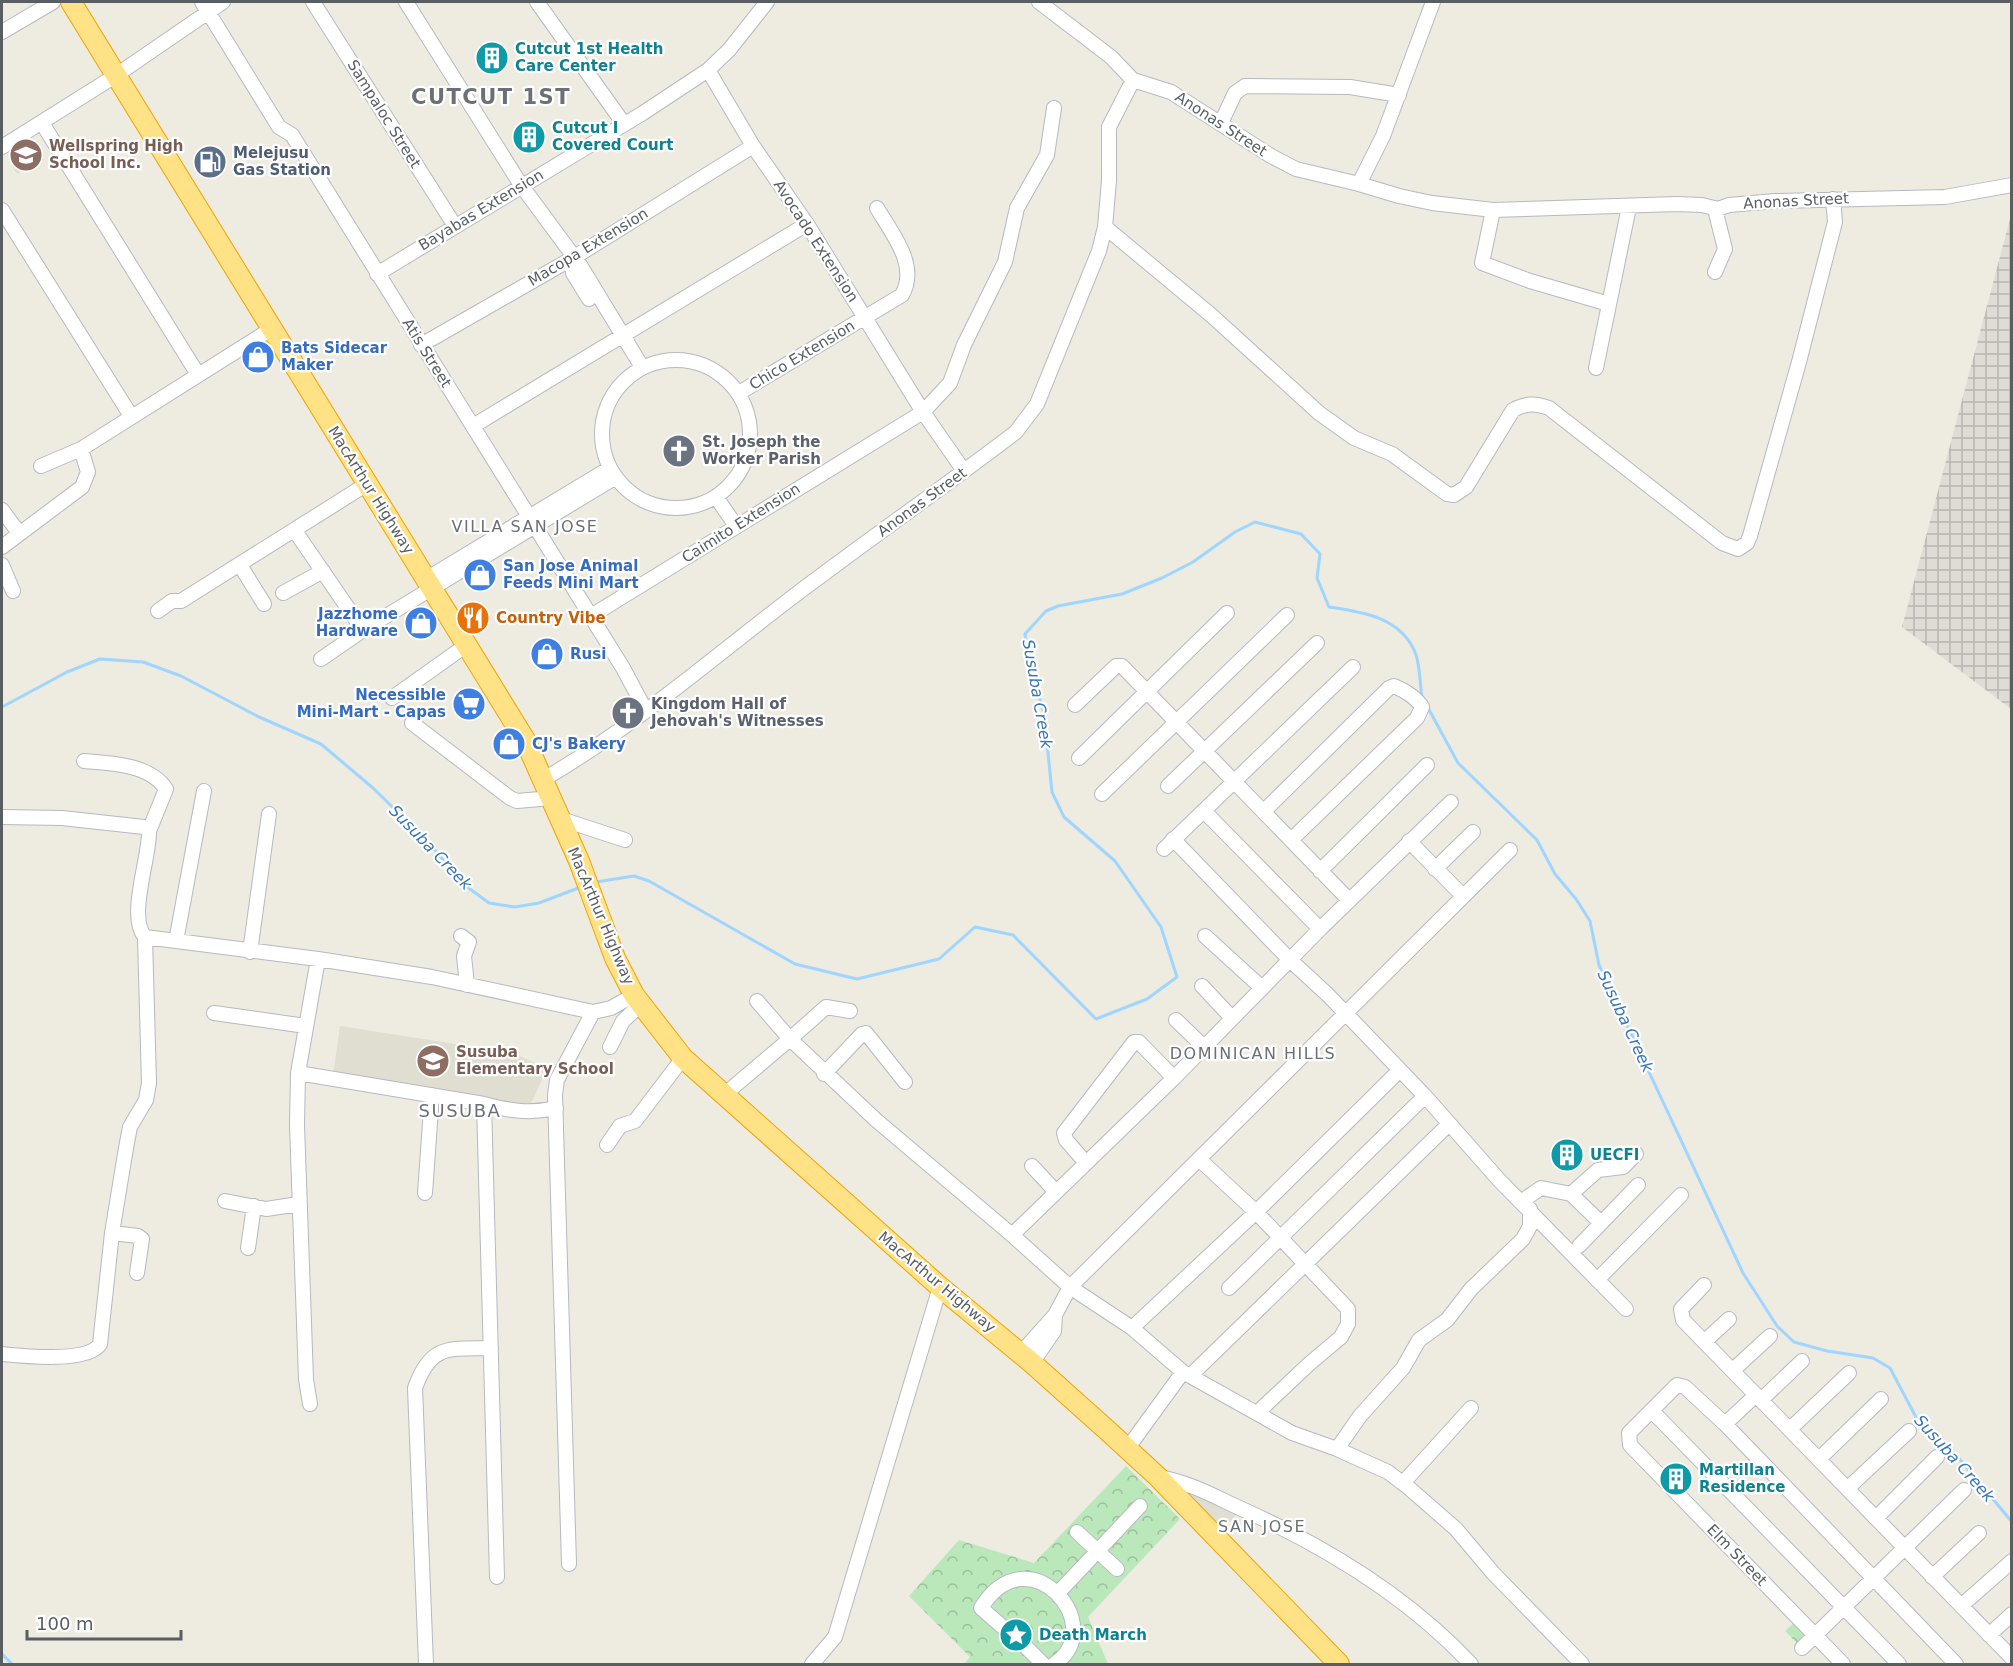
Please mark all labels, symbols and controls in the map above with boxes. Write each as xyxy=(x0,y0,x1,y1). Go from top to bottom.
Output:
building icon: Cutcut 1st Health Care Center xyxy=(474,40,510,76)
place label: Cutcut 1st Health Care Center xyxy=(515,40,663,75)
street label: Sampaloc Street xyxy=(344,57,425,171)
district label: CUTCUT 1ST xyxy=(411,85,571,109)
street label: Anonas Street xyxy=(1172,88,1270,160)
building icon: Cutcut Ⅰ Covered Court xyxy=(511,119,547,155)
place label: Cutcut Ⅰ Covered Court xyxy=(552,119,673,154)
school or university icon: Wellspring High School Inc. xyxy=(8,137,44,173)
place label: Wellspring High School Inc. xyxy=(49,137,183,172)
fuel station icon: Melejusu Gas Station xyxy=(192,144,228,180)
place label: Melejusu Gas Station xyxy=(233,144,331,179)
street label: Bayabas Extension xyxy=(415,166,547,254)
street label: Avocado Extension xyxy=(770,177,862,305)
street label: Anonas Street xyxy=(1743,189,1849,213)
street label: Macopa Extension xyxy=(525,204,651,290)
street label: Atis Street xyxy=(399,315,455,391)
street label: Chico Extension xyxy=(746,316,858,394)
shop icon: Bats Sidecar Maker xyxy=(240,339,276,375)
place label: Bats Sidecar Maker xyxy=(281,339,388,374)
street label: MacArthur Highway xyxy=(324,423,418,557)
church icon: St. Joseph the Worker Parish xyxy=(661,433,697,469)
place label: St. Joseph the Worker Parish xyxy=(702,433,821,468)
street label: Anonas Street xyxy=(874,464,970,540)
street label: Caimito Extension xyxy=(679,479,803,567)
district label: VILLA SAN JOSE xyxy=(452,517,598,536)
shop icon: San Jose Animal Feeds Mini Mart xyxy=(462,557,498,593)
place label: San Jose Animal Feeds Mini Mart xyxy=(503,557,639,592)
restaurant icon: Country Vibe xyxy=(455,600,491,636)
place label: Jazzhome Hardware xyxy=(316,605,398,640)
shop icon: Jazzhome Hardware xyxy=(403,605,439,641)
place label: Country Vibe xyxy=(496,609,606,627)
shop icon: Rusi xyxy=(529,636,565,672)
water label: Susuba Creek xyxy=(1019,638,1057,751)
place label: Rusi xyxy=(570,645,606,663)
place label: Necessible Mini-Mart - Capas xyxy=(297,686,446,721)
supermarket icon: Necessible Mini-Mart - Capas xyxy=(451,686,487,722)
church icon: Kingdom Hall of Jehovah's Witnesses xyxy=(610,695,646,731)
place label: Kingdom Hall of Jehovah's Witnesses xyxy=(650,695,824,730)
shop icon: CJ's Bakery xyxy=(491,726,527,762)
place label: CJ's Bakery xyxy=(532,735,626,753)
water label: Susuba Creek xyxy=(385,801,476,894)
street label: MacArthur Highway xyxy=(564,845,638,987)
water label: Susuba Creek xyxy=(1594,967,1658,1076)
school or university icon: Susuba Elementary School xyxy=(415,1043,451,1079)
place label: Susuba Elementary School xyxy=(456,1043,614,1078)
district label: DOMINICAN HILLS xyxy=(1170,1044,1336,1063)
district label: SUSUBA xyxy=(419,1100,501,1121)
building icon: UECFI xyxy=(1549,1137,1585,1173)
place label: UECFI xyxy=(1590,1146,1639,1164)
street label: MacArthur Highway xyxy=(875,1228,999,1336)
water label: Susuba Creek xyxy=(1911,1411,1999,1506)
building icon: Martillan Residence xyxy=(1658,1461,1694,1497)
place label: Martillan Residence xyxy=(1699,1461,1785,1496)
district label: SAN JOSE xyxy=(1218,1517,1306,1536)
street label: Elm Street xyxy=(1703,1520,1771,1590)
scale bar xyxy=(27,1603,182,1641)
text: 100 m xyxy=(36,1613,94,1634)
place icon: Death March xyxy=(998,1617,1034,1653)
place label: Death March xyxy=(1039,1626,1147,1644)

